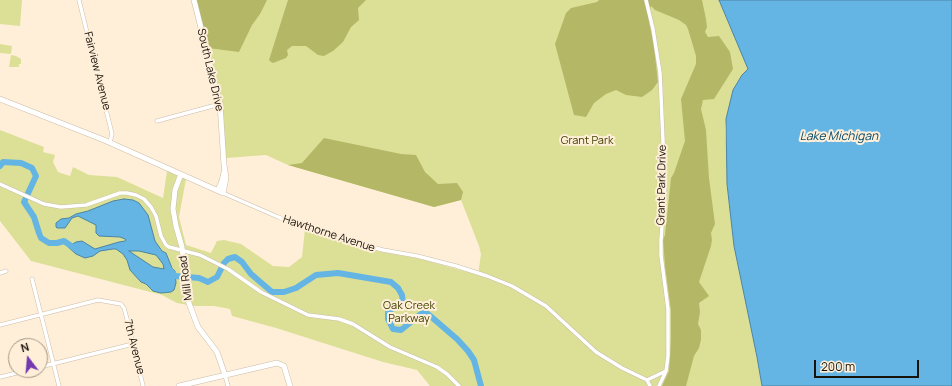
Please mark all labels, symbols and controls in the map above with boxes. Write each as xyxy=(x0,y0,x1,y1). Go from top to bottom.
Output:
street label: South Lake Drive xyxy=(194,27,226,113)
street label: Fairview Avenue xyxy=(81,30,113,112)
water label: Lake Michigan xyxy=(800,130,878,144)
park label: Grant Park xyxy=(561,134,613,148)
street label: Grant Park Drive xyxy=(655,145,669,225)
street label: Hawthorne Avenue xyxy=(281,213,377,255)
street label: Mill Road xyxy=(177,255,195,301)
park label: Oak Creek Parkway xyxy=(383,299,435,325)
street label: 7th Avenue xyxy=(121,318,147,376)
north arrow xyxy=(8,338,48,378)
text: N xyxy=(19,339,31,355)
scale bar xyxy=(816,352,921,378)
text: 200 m xyxy=(821,358,855,375)

